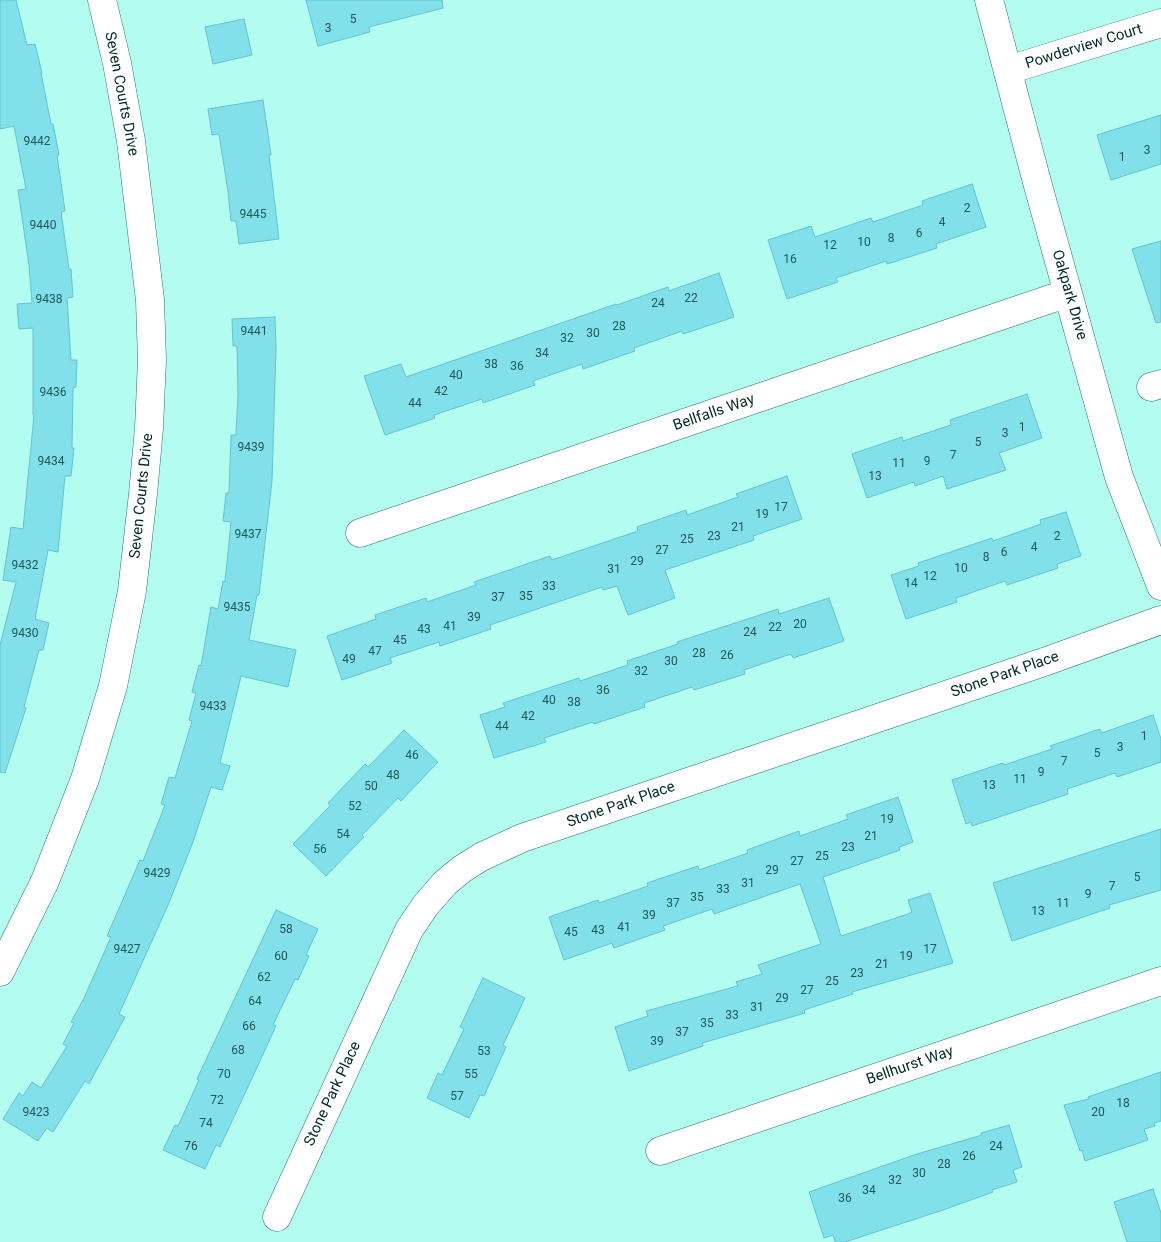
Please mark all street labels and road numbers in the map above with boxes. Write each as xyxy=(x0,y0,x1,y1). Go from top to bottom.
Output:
street label: Powderview Court xyxy=(1023,21,1145,73)
street label: Seven Courts Drive xyxy=(100,30,142,158)
street label: Oakpark Drive xyxy=(1048,248,1090,342)
street label: Bellfalls Way xyxy=(671,391,757,435)
street label: Seven Courts Drive xyxy=(126,432,158,560)
street label: Stone Park Place xyxy=(949,648,1061,702)
street label: Stone Park Place xyxy=(565,778,677,832)
street label: Stone Park Place xyxy=(301,1039,365,1149)
street label: Bellhurst Way xyxy=(864,1043,956,1089)

